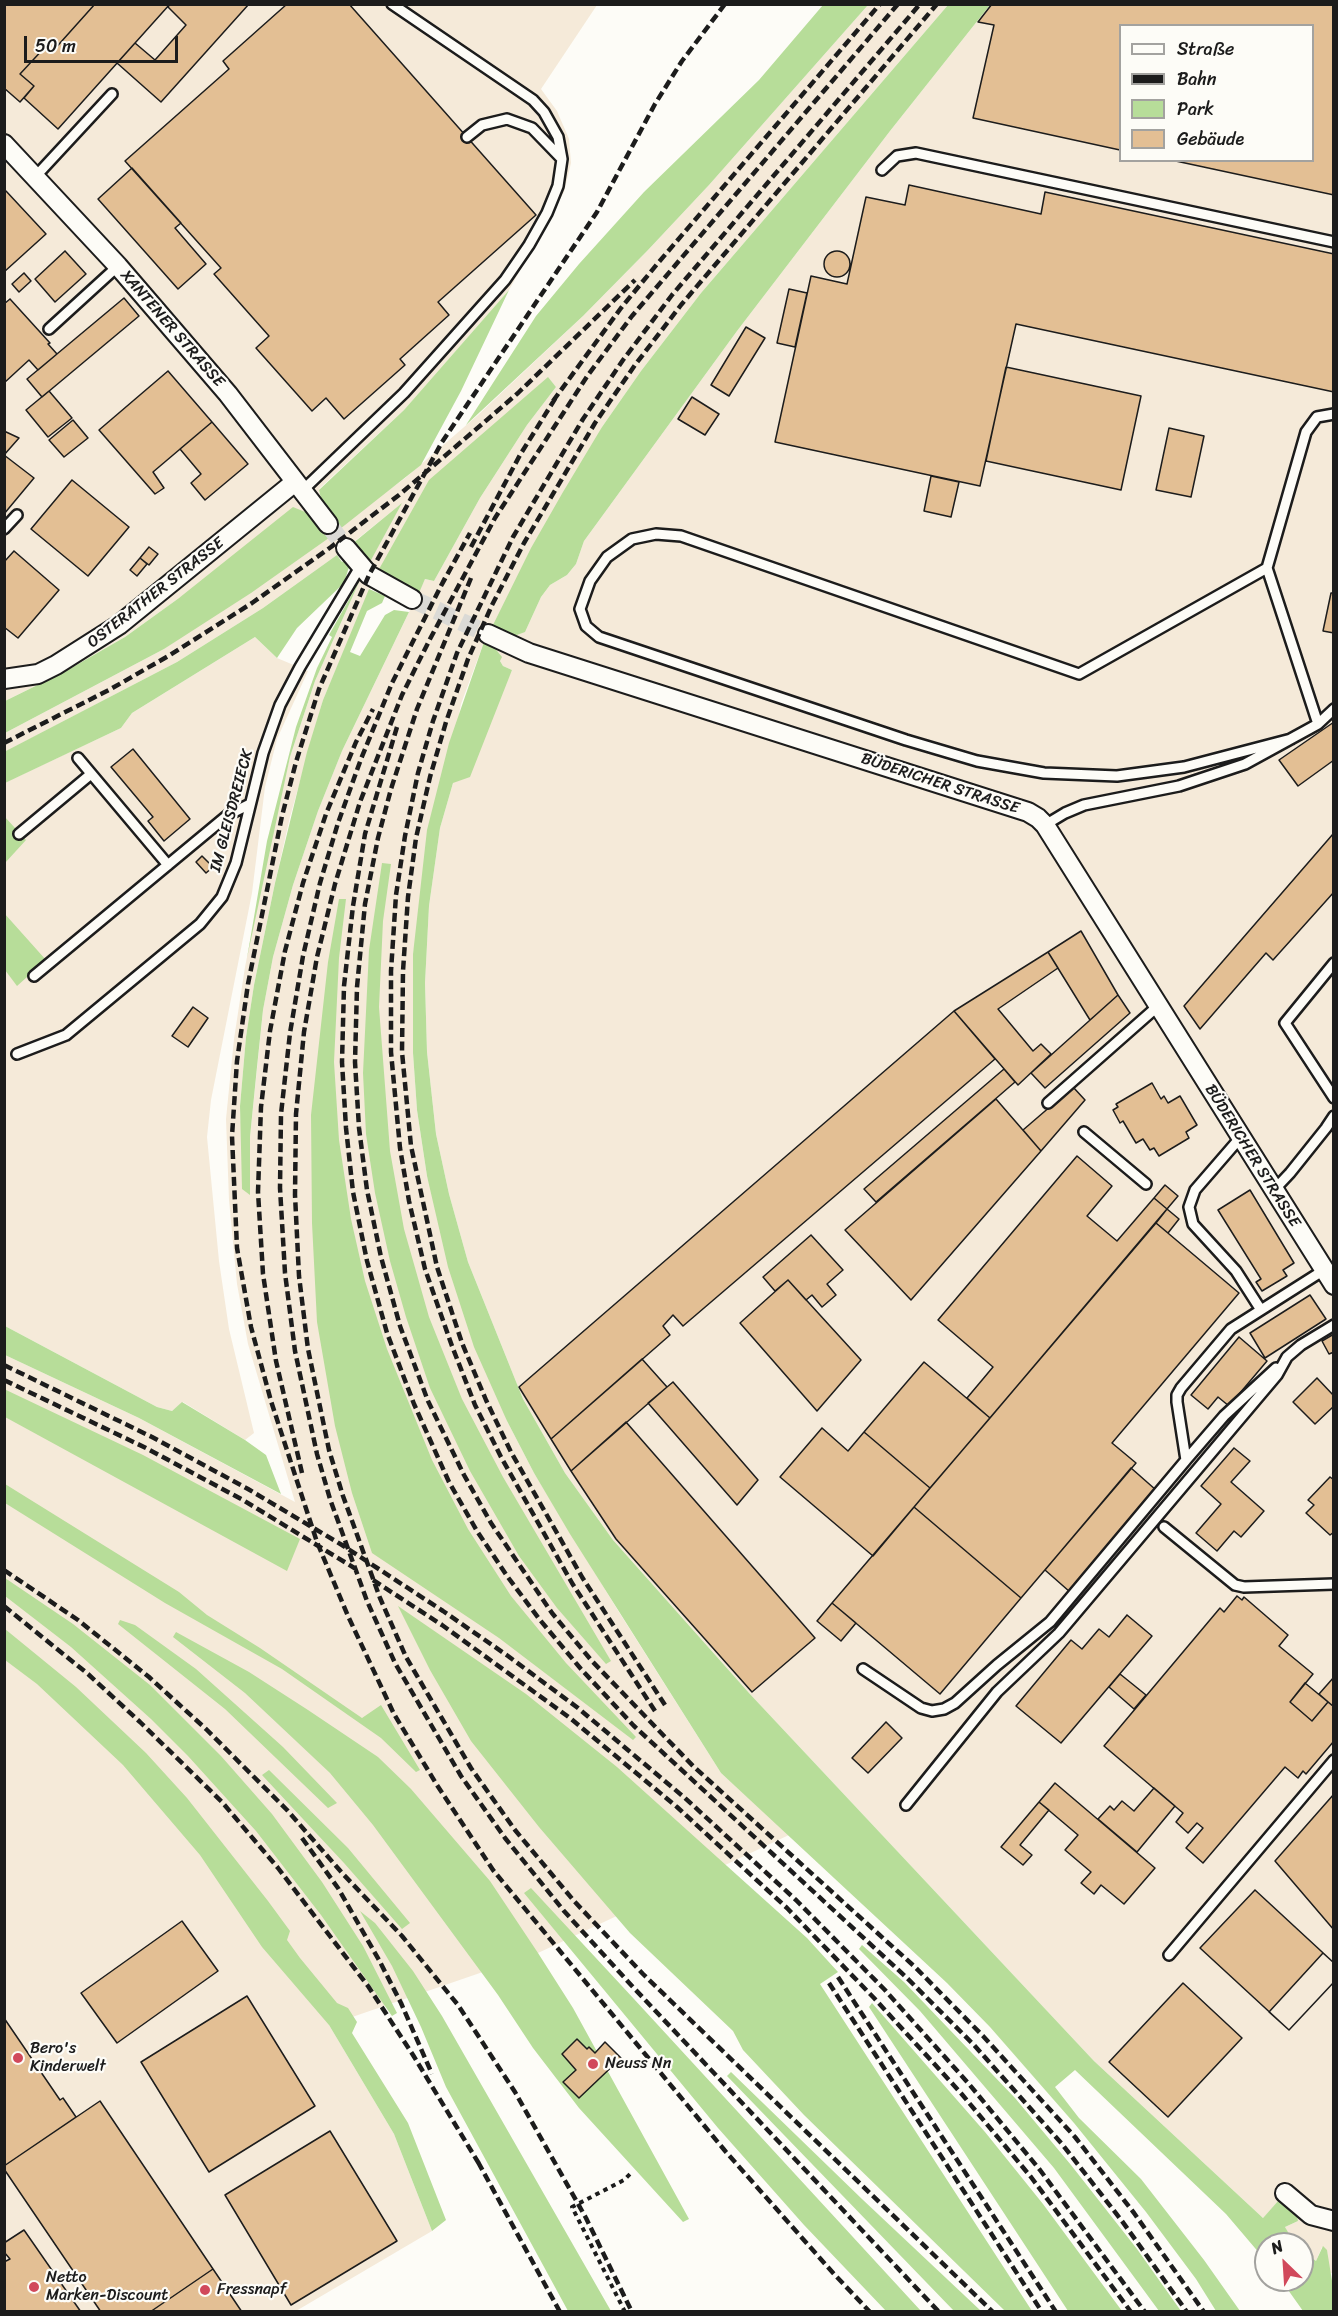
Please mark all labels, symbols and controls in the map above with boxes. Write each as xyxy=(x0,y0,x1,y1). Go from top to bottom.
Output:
scale bar xyxy=(27,24,182,62)
legend xyxy=(1119,24,1314,162)
text: 50 m xyxy=(35,30,76,62)
text: Straße xyxy=(1177,33,1234,65)
text: Bahn xyxy=(1177,63,1217,95)
text: Park xyxy=(1177,93,1214,125)
text: Gebäude xyxy=(1177,123,1244,155)
street label: XANTENER STRASSE xyxy=(116,267,228,391)
street label: OSTERATHER STRASSE xyxy=(84,534,228,652)
street label: IM GLEISDREIECK xyxy=(206,748,258,874)
street label: BÜDERICHER STRASSE xyxy=(859,749,1021,819)
street label: BÜDERICHER STRASSE xyxy=(1200,1081,1304,1231)
place label: Bero's Kinderwelt xyxy=(30,2039,106,2077)
marker: Bero's Kinderwelt xyxy=(11,2051,25,2065)
place label: Neuss Nn xyxy=(605,2054,671,2074)
marker: Neuss Nn xyxy=(586,2057,600,2071)
north arrow xyxy=(1254,2232,1314,2292)
text: N xyxy=(1266,2232,1288,2263)
place label: Netto Marken-Discount xyxy=(46,2268,168,2306)
marker: Netto Marken-Discount xyxy=(27,2280,41,2294)
place label: Fressnapf xyxy=(217,2280,286,2300)
marker: Fressnapf xyxy=(198,2283,212,2297)

